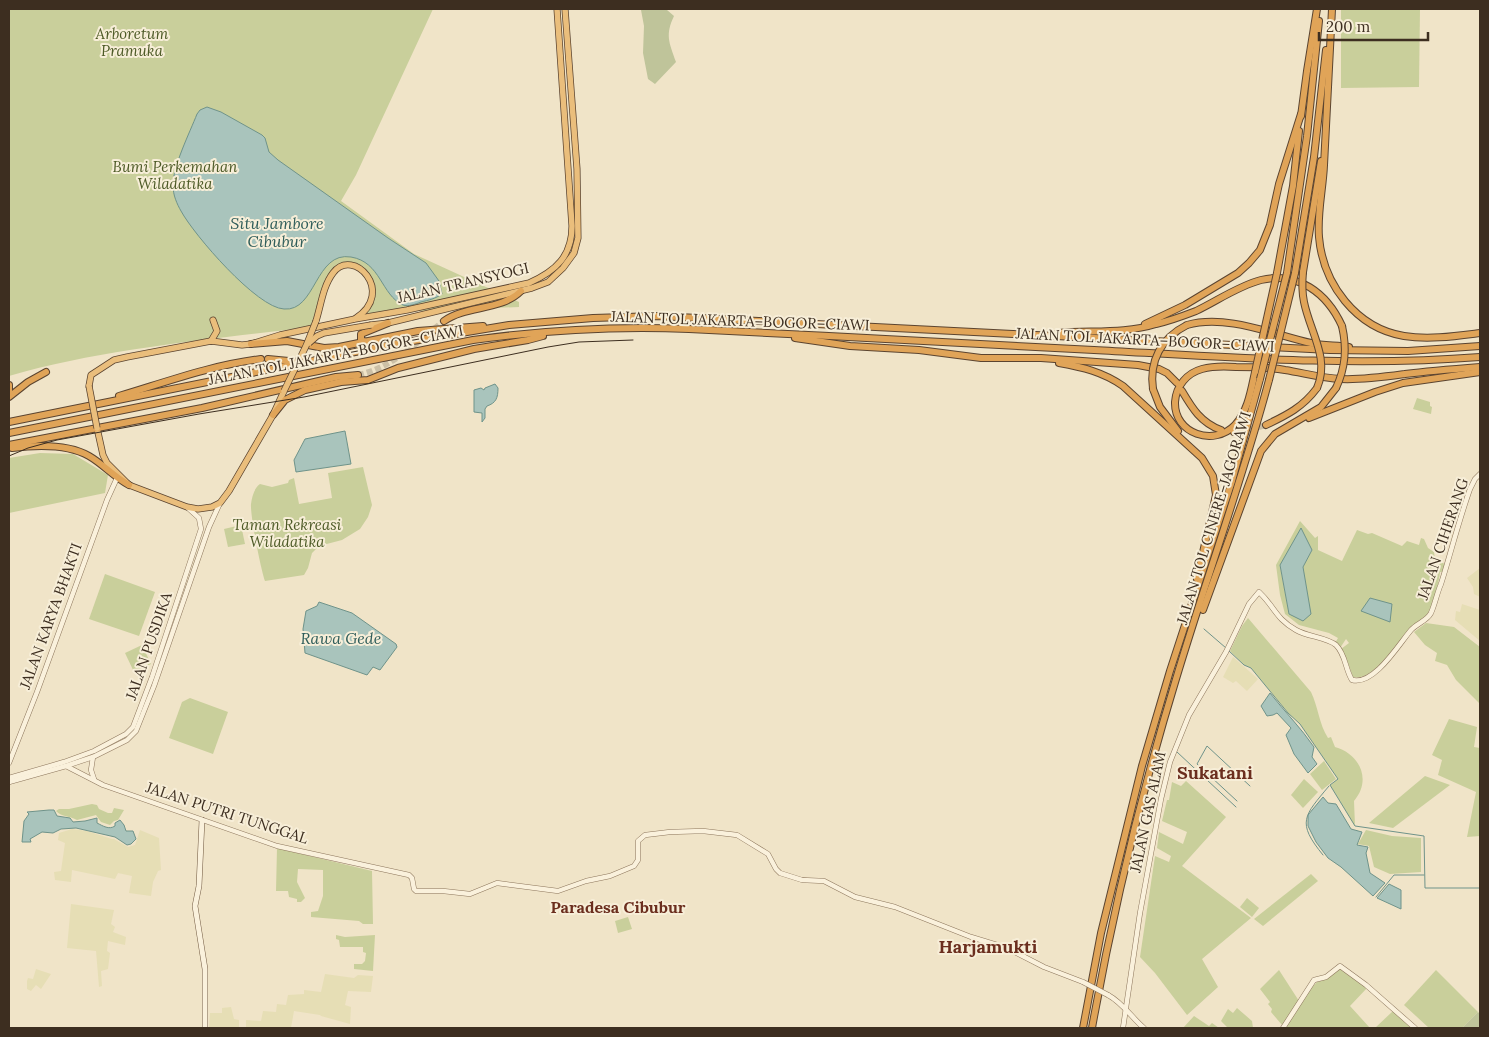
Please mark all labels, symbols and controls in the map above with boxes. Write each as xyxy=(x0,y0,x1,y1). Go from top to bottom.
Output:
scale bar xyxy=(1319,10,1428,42)
text: 200 m xyxy=(1326,17,1370,36)
park label: Arboretum Pramuka xyxy=(95,24,168,60)
park label: Bumi Perkemahan Wiladatika xyxy=(112,157,238,193)
water label: Situ Jambore Cibubur xyxy=(230,213,324,251)
street label: JALAN TRANSYOGI xyxy=(394,258,531,307)
street label: JALAN TOL JAKARTA–BOGOR–CIAWI xyxy=(609,306,870,335)
street label: JALAN TOL JAKARTA–BOGOR–CIAWI xyxy=(206,320,465,389)
street label: JALAN TOL JAKARTA–BOGOR–CIAWI xyxy=(1014,323,1275,356)
street label: JALAN TOL CINERE–JAGORAWI xyxy=(1172,409,1255,628)
street label: JALAN CIHERANG xyxy=(1413,475,1472,603)
park label: Taman Rekreasi Wiladatika xyxy=(233,515,342,551)
street label: JALAN KARYA BHAKTI xyxy=(15,540,86,693)
street label: JALAN PUSDIKA xyxy=(121,589,176,703)
water label: Rawa Gede xyxy=(301,628,382,648)
street label: JALAN GAS ALAM xyxy=(1125,750,1170,875)
district label: Sukatani xyxy=(1177,761,1253,784)
street label: JALAN PUTRI TUNGGAL xyxy=(143,777,311,848)
district label: Paradesa Cibubur xyxy=(551,897,686,917)
district label: Harjamukti xyxy=(939,935,1038,958)

